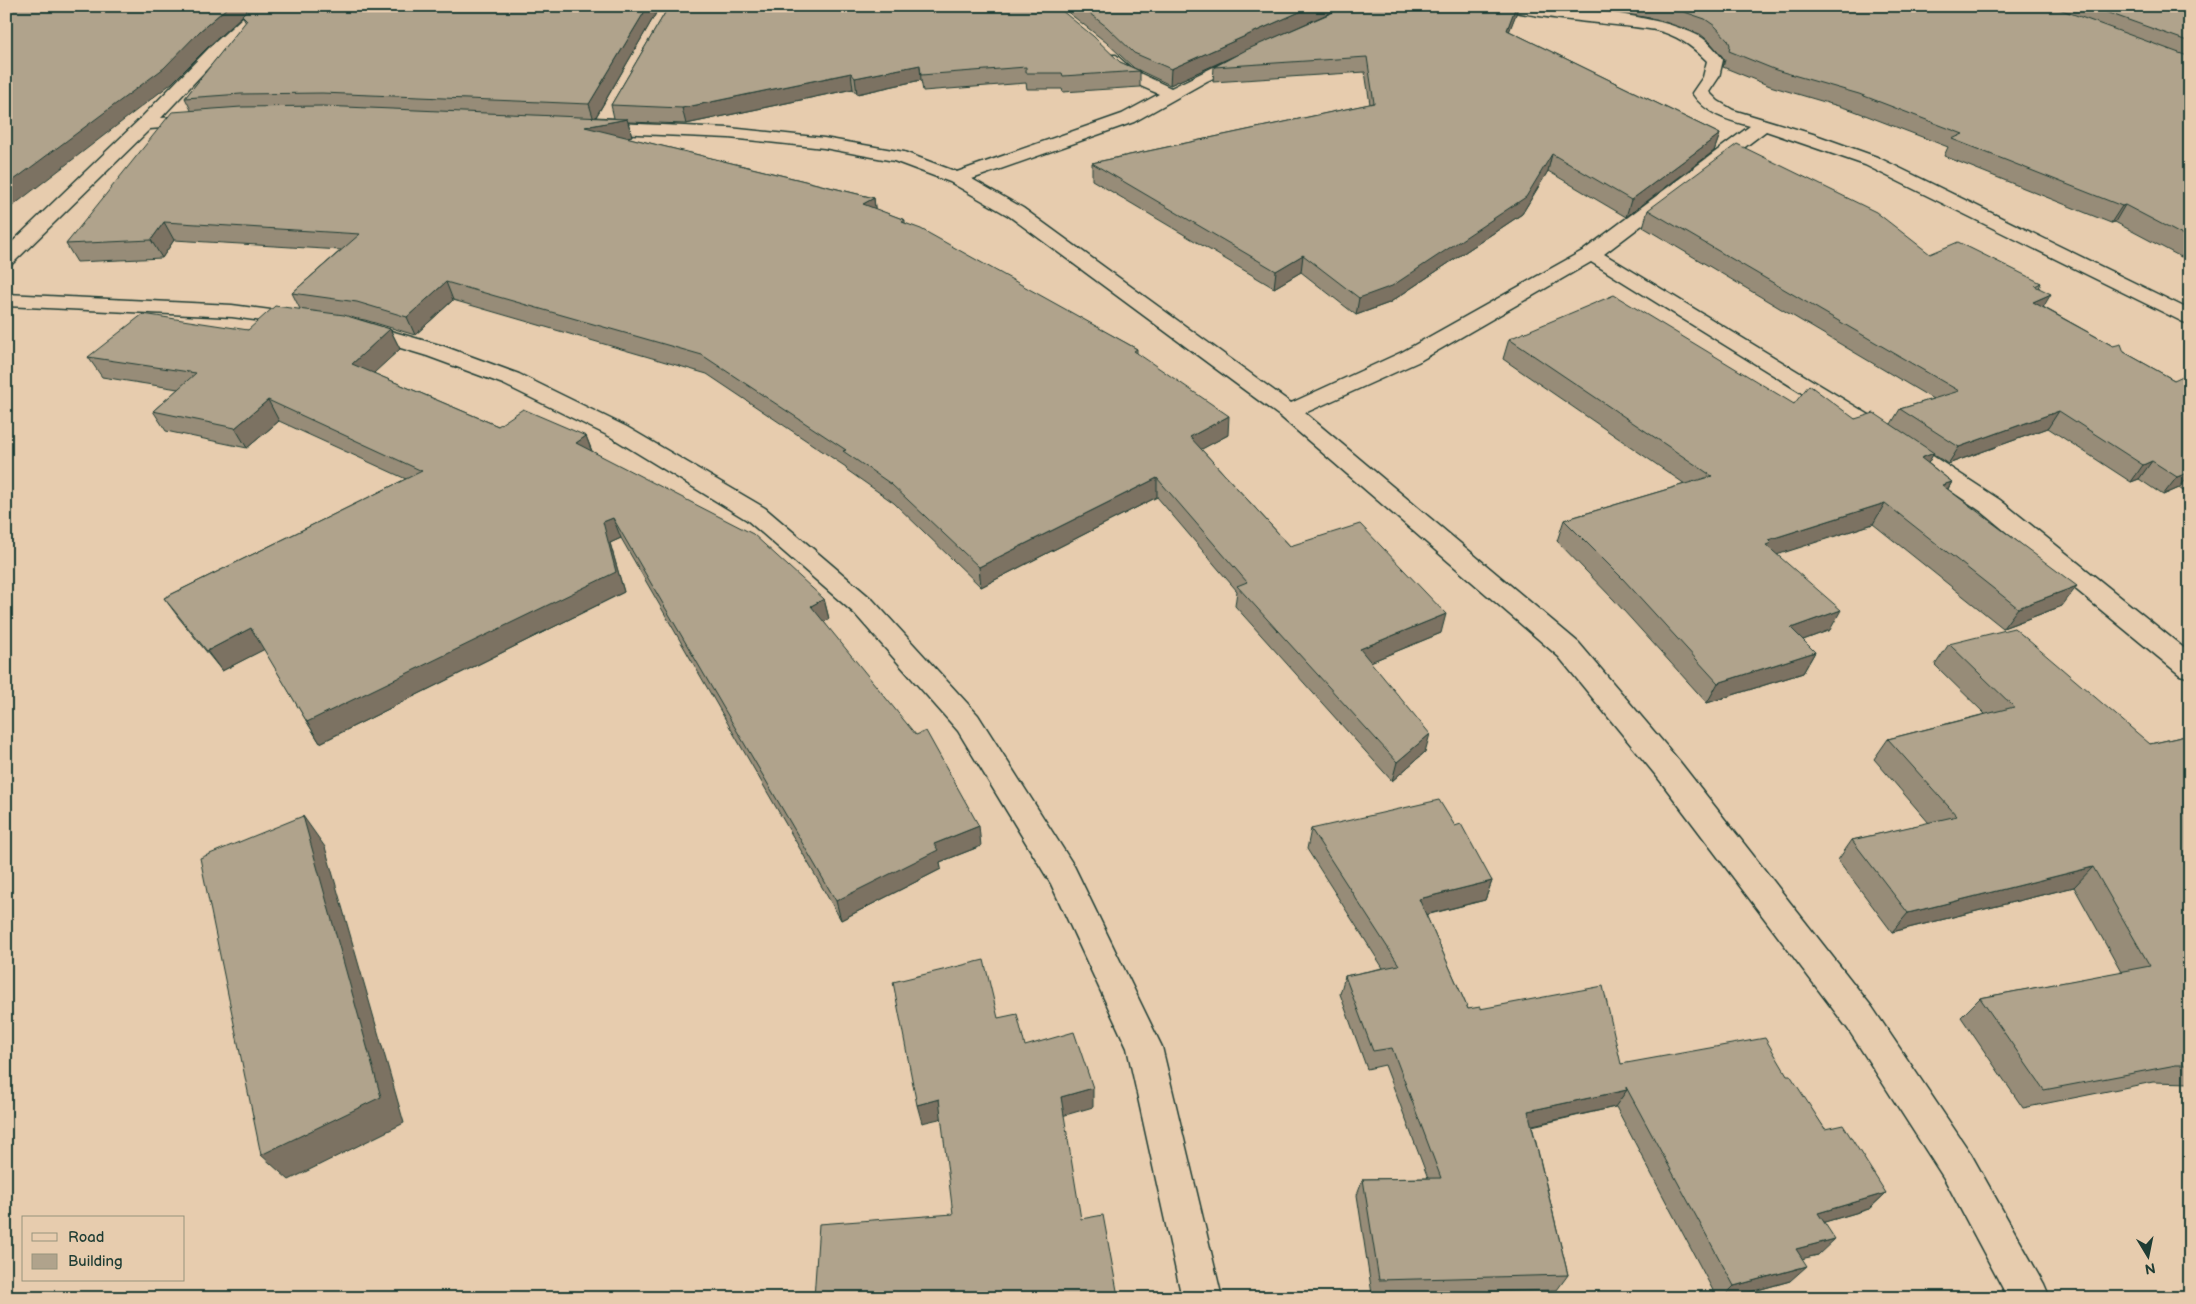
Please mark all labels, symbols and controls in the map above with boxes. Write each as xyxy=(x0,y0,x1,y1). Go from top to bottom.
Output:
legend xyxy=(22,1216,185,1282)
text: Road xyxy=(68,1228,104,1247)
north arrow xyxy=(2124,1232,2174,1282)
text: Building xyxy=(68,1252,123,1271)
text: N xyxy=(2144,1259,2157,1278)

